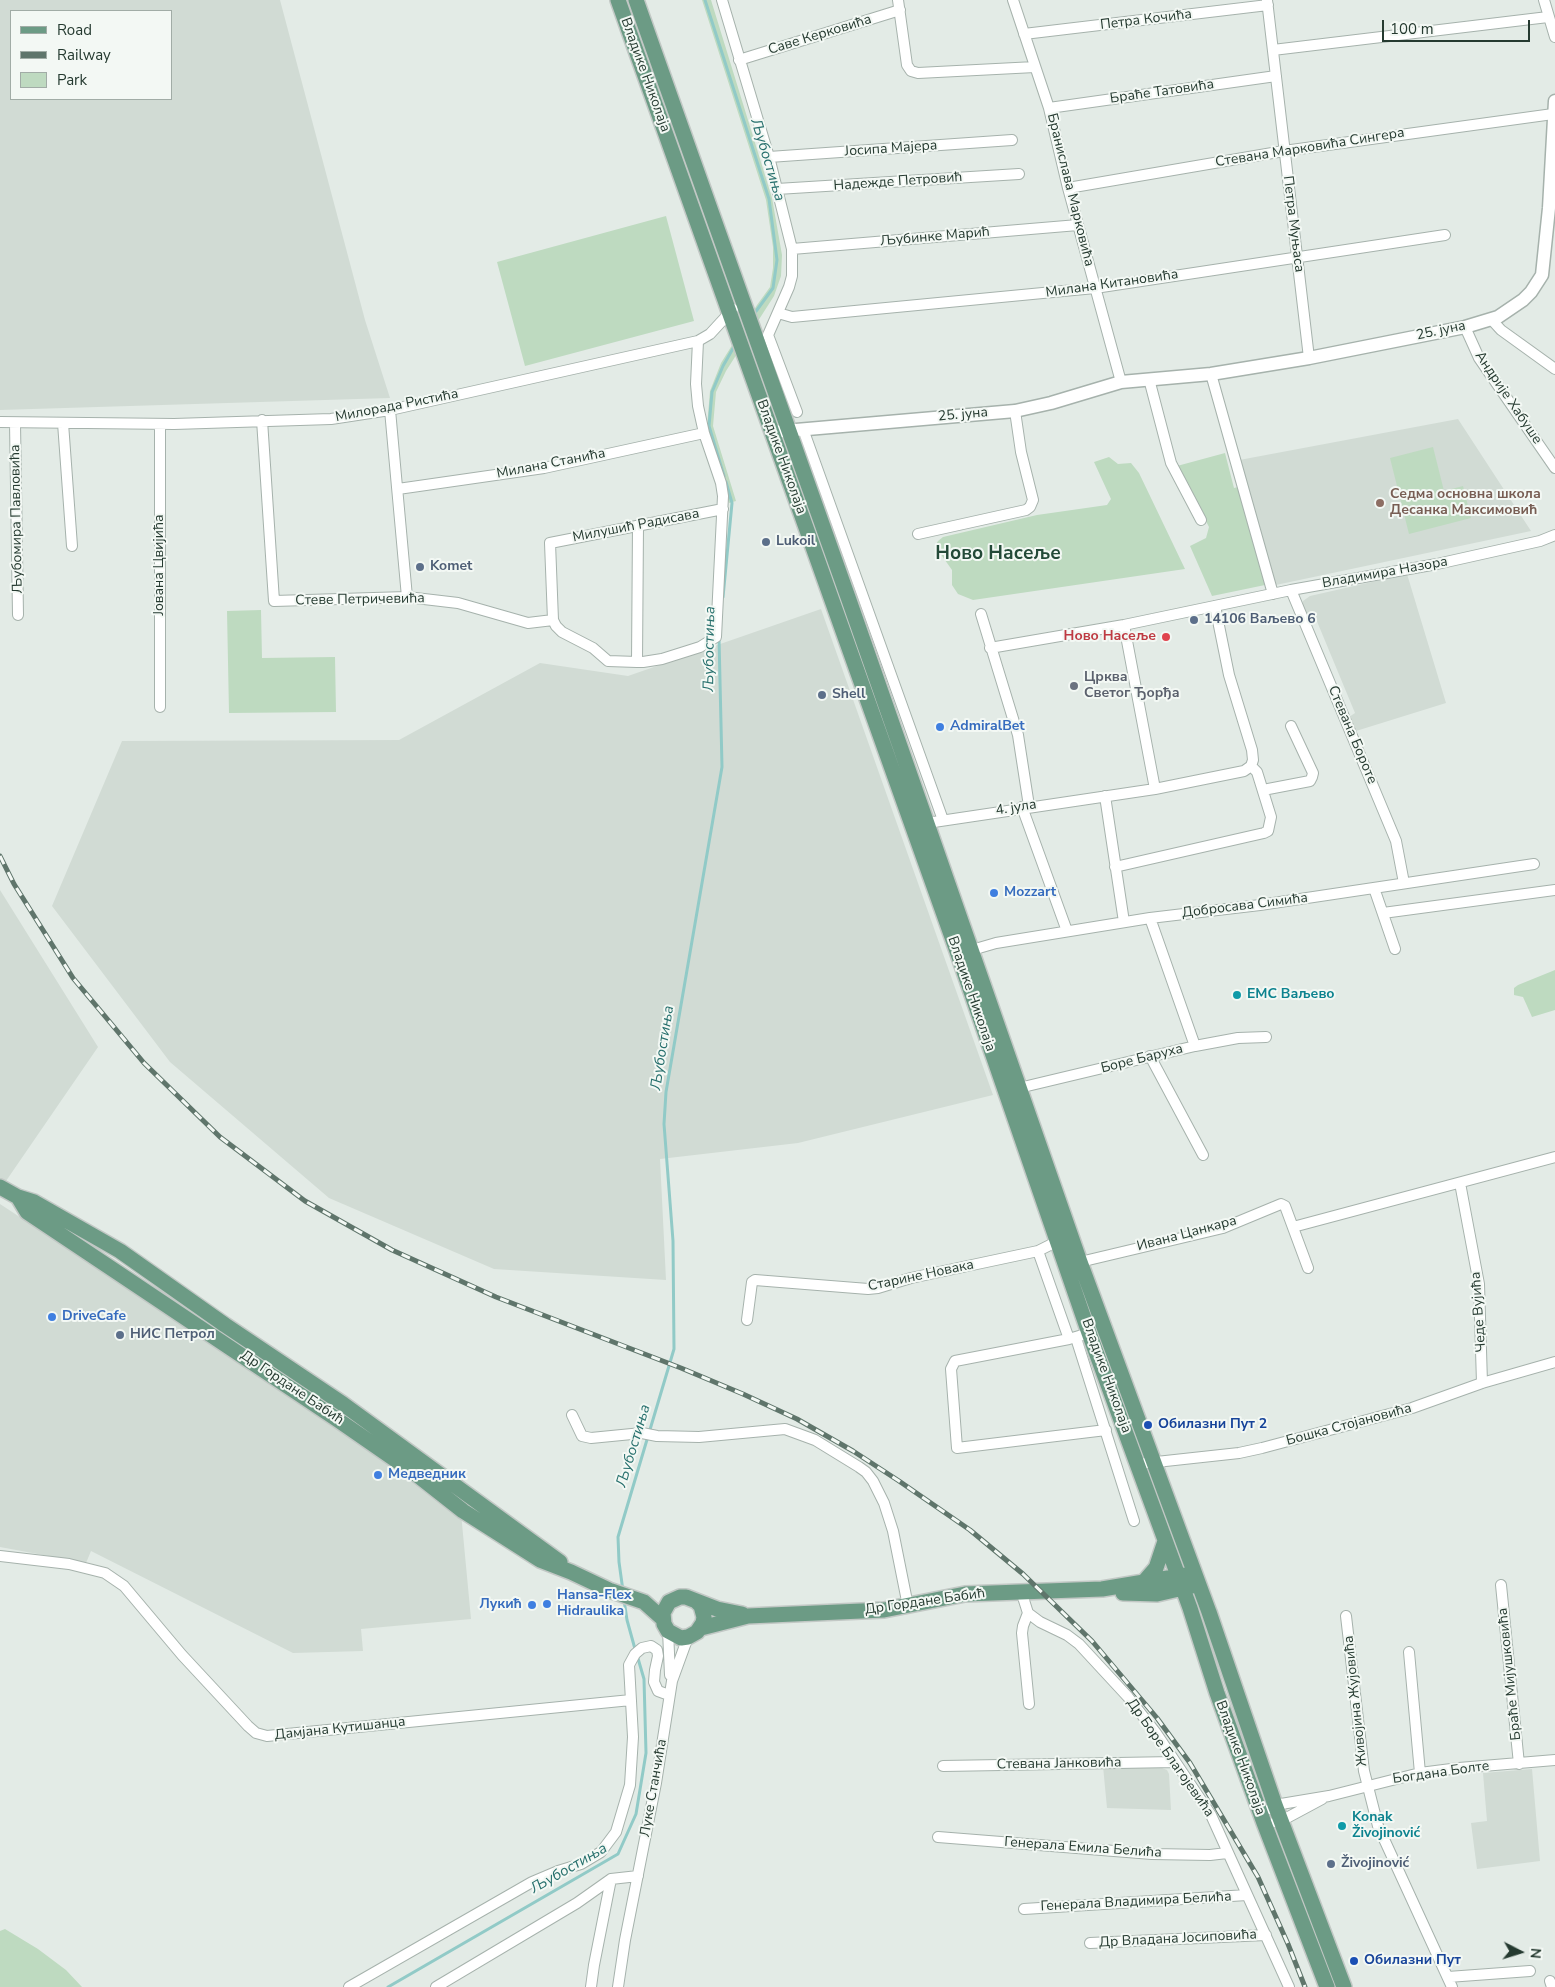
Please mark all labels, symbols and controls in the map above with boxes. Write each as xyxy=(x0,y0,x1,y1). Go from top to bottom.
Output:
street label: Петра Кочића xyxy=(1099,6,1193,34)
legend xyxy=(10,10,172,100)
scale bar xyxy=(1385,10,1532,42)
street label: Саве Керковића xyxy=(766,11,874,59)
street label: Владике Николаја xyxy=(616,15,674,135)
text: 100 m xyxy=(1390,19,1434,39)
text: Road xyxy=(57,20,92,40)
text: Railway xyxy=(57,45,111,65)
text: Park xyxy=(57,70,87,90)
street label: Браће Татовића xyxy=(1109,76,1215,108)
street label: Бранислава Марковића xyxy=(1043,112,1097,268)
water label: Љубостиња xyxy=(746,116,788,204)
street label: Стевана Марковића Сингера xyxy=(1214,125,1406,171)
street label: Јосипа Мајера xyxy=(844,137,938,161)
street label: Надежде Петровић xyxy=(833,169,963,195)
street label: Петра Муњаса xyxy=(1279,175,1307,273)
street label: Љубинке Марић xyxy=(879,224,991,250)
street label: Милана Китановића xyxy=(1045,266,1179,302)
street label: 25. јуна xyxy=(1415,318,1467,344)
street label: Андрије Хабуше xyxy=(1471,348,1545,448)
street label: Милорада Ристића xyxy=(334,386,460,426)
street label: Владике Николаја xyxy=(752,397,810,517)
street label: 25. јуна xyxy=(937,404,989,426)
street label: Љубомира Павловића xyxy=(7,444,27,594)
street label: Милана Станића xyxy=(495,445,607,483)
place label: Седма основна школа Десанка Максимовић xyxy=(1390,487,1541,520)
marker: Седма основна школа Десанка Максимовић xyxy=(1374,497,1386,509)
street label: Милушић Радисава xyxy=(571,505,701,547)
street label: Јована Цвијића xyxy=(152,514,168,616)
place label: Lukoil xyxy=(776,534,815,550)
marker: Lukoil xyxy=(760,536,772,548)
district label: Ново Насеље xyxy=(935,543,1061,565)
street label: Владимира Назора xyxy=(1321,554,1449,592)
place label: Komet xyxy=(430,559,472,575)
marker: Komet xyxy=(414,561,426,573)
street label: Стеве Петричевића xyxy=(295,590,425,610)
water label: Љубостиња xyxy=(700,606,720,692)
place label: 14106 Ваљево 6 xyxy=(1204,612,1316,628)
marker: 14106 Ваљево 6 xyxy=(1188,614,1200,626)
place label: Ново Насеље xyxy=(1064,629,1156,645)
marker: Ново Насеље xyxy=(1160,631,1172,643)
place label: Црква Светог Ђорђа xyxy=(1084,670,1180,702)
marker: Црква Светог Ђорђа xyxy=(1068,680,1080,692)
street label: Стевана Бороте xyxy=(1324,683,1380,787)
place label: Shell xyxy=(832,687,866,703)
marker: Shell xyxy=(816,689,828,701)
place label: AdmiralBet xyxy=(950,719,1025,735)
marker: AdmiralBet xyxy=(934,721,946,733)
street label: 4. јула xyxy=(994,796,1038,820)
place label: Mozzart xyxy=(1004,885,1056,901)
marker: Mozzart xyxy=(988,887,1000,899)
street label: Добросава Симића xyxy=(1181,890,1309,922)
street label: Владике Николаја xyxy=(943,934,999,1054)
place label: ЕМС Ваљево xyxy=(1247,987,1335,1003)
marker: ЕМС Ваљево xyxy=(1231,989,1243,1001)
water label: Љубостиња xyxy=(647,1004,679,1092)
street label: Боре Баруха xyxy=(1099,1041,1185,1077)
street label: Ивана Цанкара xyxy=(1135,1213,1239,1255)
street label: Старине Новака xyxy=(867,1257,975,1295)
street label: Чеде Вујића xyxy=(1468,1271,1490,1353)
place label: DriveCafe xyxy=(62,1309,126,1325)
marker: DriveCafe xyxy=(46,1311,58,1323)
street label: Владике Николаја xyxy=(1077,1316,1135,1436)
place label: НИС Петрол xyxy=(130,1327,215,1343)
marker: НИС Петрол xyxy=(114,1329,126,1341)
street label: Др Гордане Бабић xyxy=(237,1347,347,1429)
street label: Бошка Стојановића xyxy=(1285,1400,1413,1450)
water label: Љубостиња xyxy=(613,1402,655,1490)
place label: Обилазни Пут 2 xyxy=(1158,1417,1267,1433)
marker: Обилазни Пут 2 xyxy=(1142,1419,1154,1431)
place label: Медведник xyxy=(388,1467,466,1483)
marker: Медведник xyxy=(372,1469,384,1481)
street label: Др Гордане Бабић xyxy=(864,1585,986,1619)
place label: Hansa-Flex Hidraulika xyxy=(557,1588,632,1620)
place label: Лукић xyxy=(479,1597,522,1613)
marker: Hansa-Flex Hidraulika xyxy=(541,1598,553,1610)
marker: Лукић xyxy=(526,1599,538,1611)
street label: Браће Мијушковића xyxy=(1495,1607,1525,1741)
street label: Живојина Жујовића xyxy=(1341,1635,1371,1767)
street label: Др Боре Благојевића xyxy=(1123,1696,1217,1820)
street label: Владике Николаја xyxy=(1211,1698,1269,1818)
street label: Дамјана Кутишанца xyxy=(274,1714,406,1744)
street label: Луке Станчића xyxy=(637,1738,671,1838)
street label: Стевана Јанковића xyxy=(996,1755,1122,1773)
street label: Богдана Болте xyxy=(1392,1758,1490,1788)
place label: Konak Živojinović xyxy=(1352,1810,1420,1842)
marker: Konak Živojinović xyxy=(1336,1820,1348,1832)
street label: Генерала Емила Белића xyxy=(1004,1834,1162,1862)
water label: Љубостиња xyxy=(527,1840,611,1898)
place label: Živojinović xyxy=(1341,1856,1409,1872)
marker: Živojinović xyxy=(1325,1858,1337,1870)
street label: Генерала Владимира Белића xyxy=(1040,1889,1232,1915)
street label: Др Владана Јосиповића xyxy=(1099,1926,1257,1952)
north arrow xyxy=(1495,1927,1545,1977)
text: N xyxy=(1526,1947,1545,1959)
place label: Обилазни Пут xyxy=(1364,1953,1461,1969)
marker: Обилазни Пут xyxy=(1348,1955,1360,1967)

